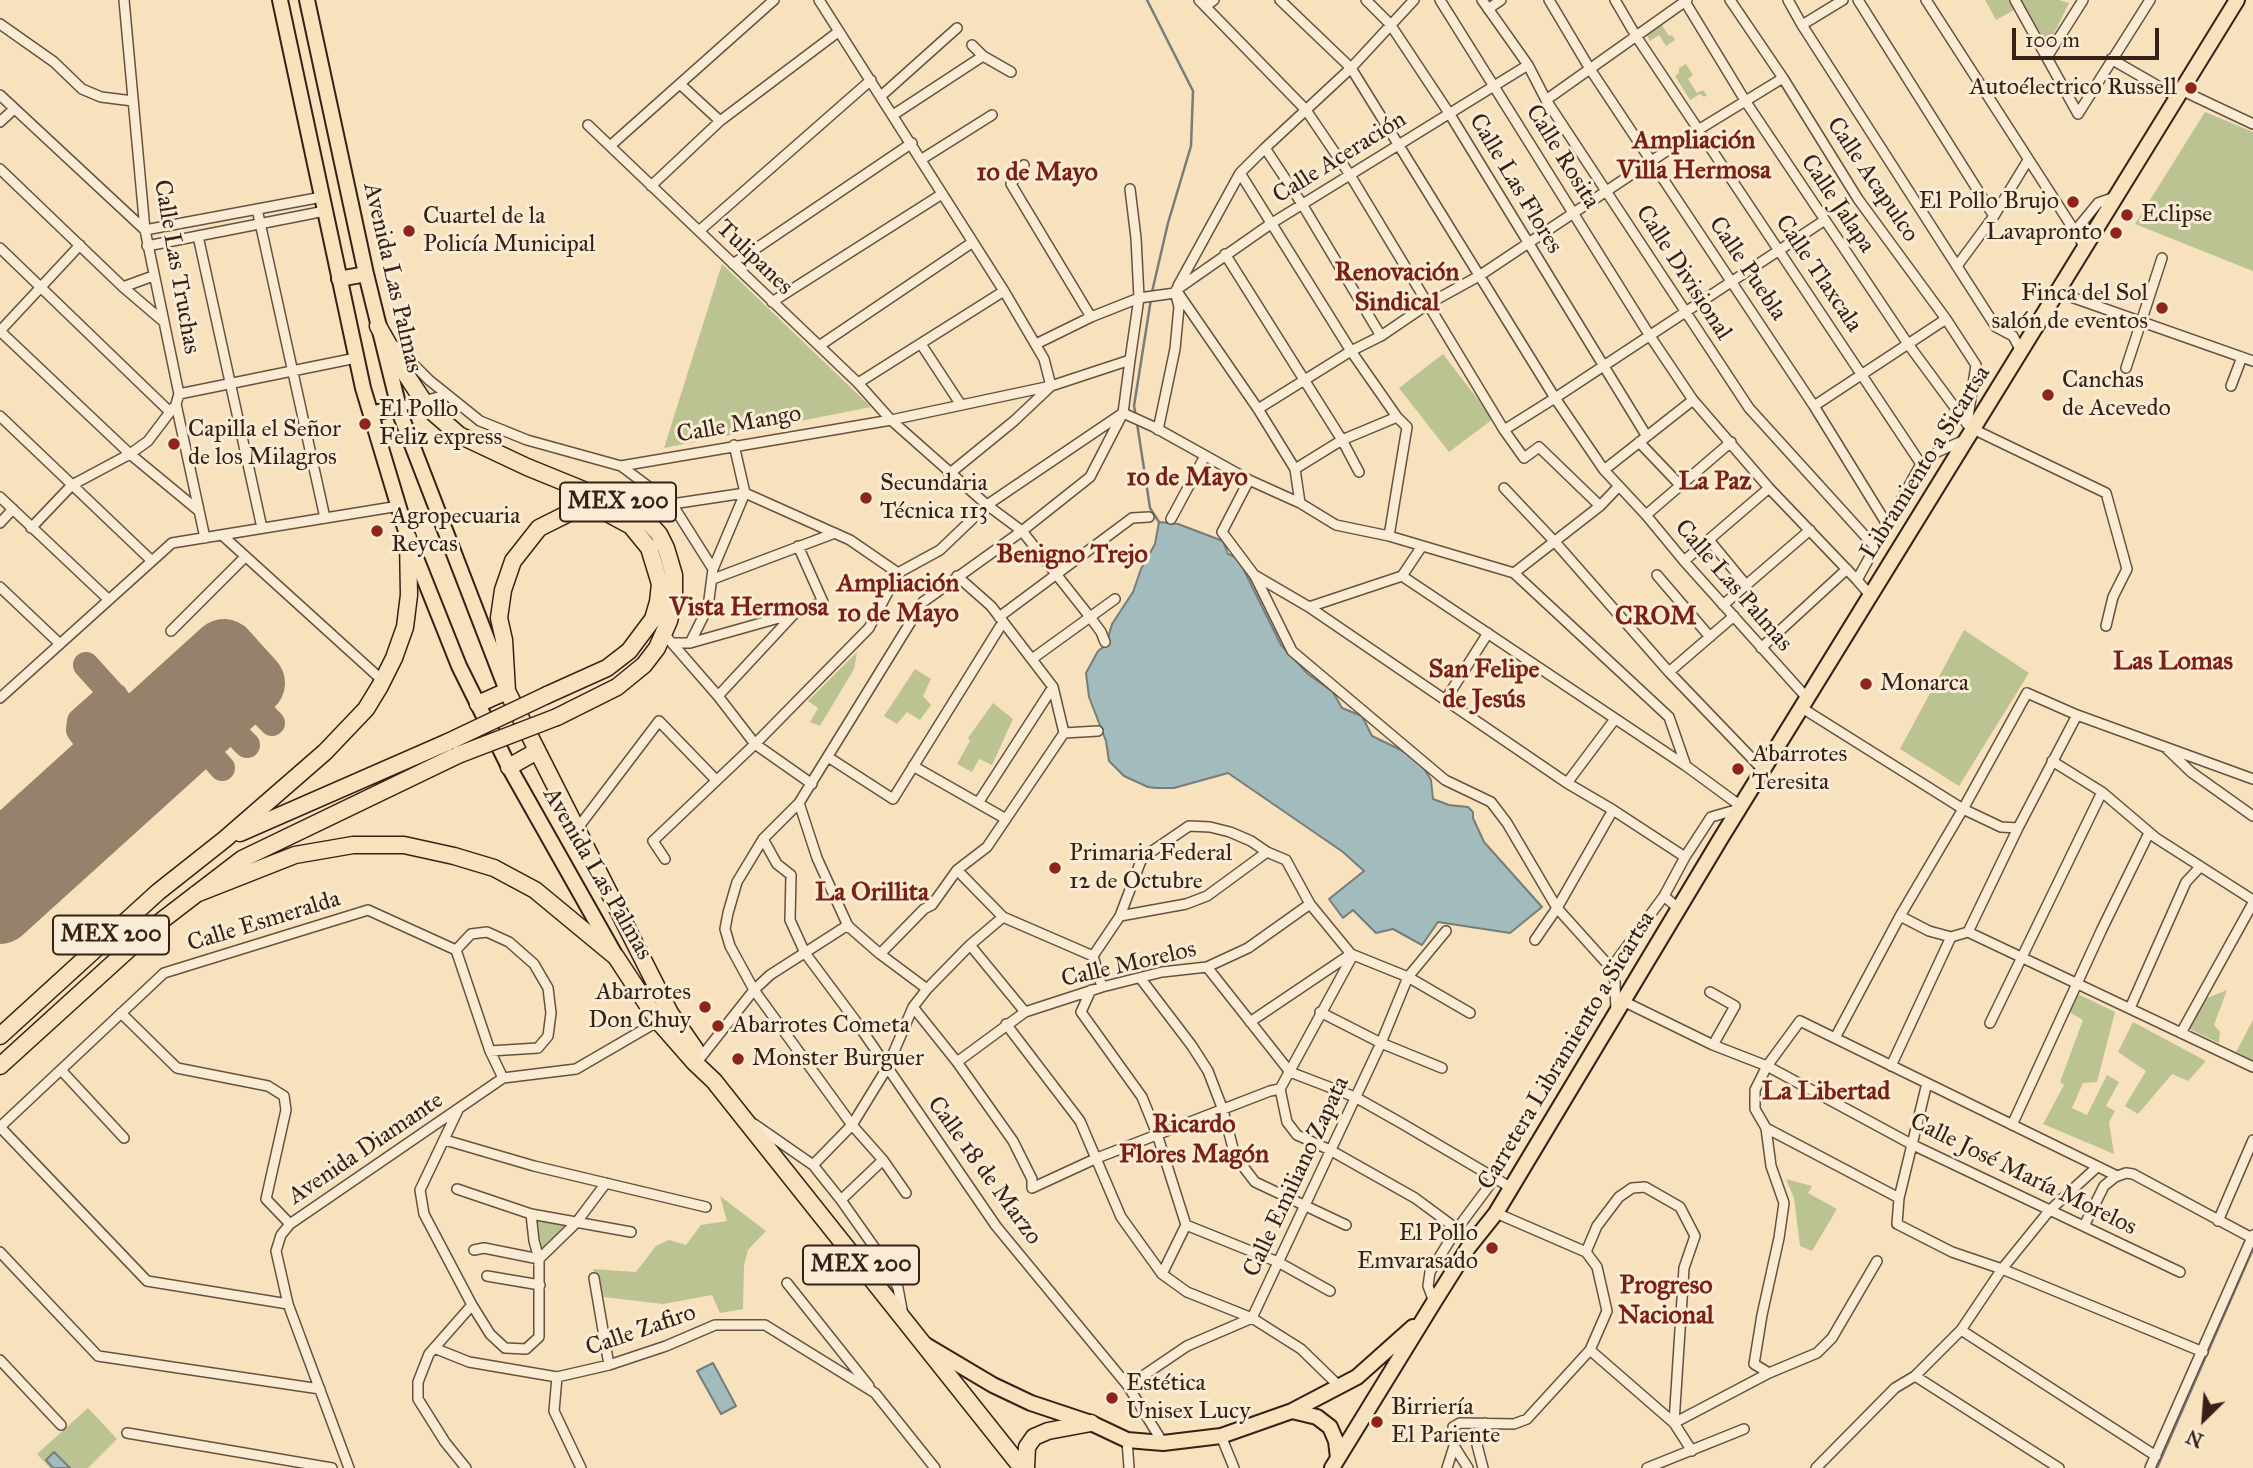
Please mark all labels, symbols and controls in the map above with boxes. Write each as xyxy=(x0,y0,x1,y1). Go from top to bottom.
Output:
scale bar xyxy=(2015,14,2162,58)
text: 100 m xyxy=(2025,27,2080,53)
place label: Autoélectrico Russell xyxy=(1969,74,2177,102)
marker: Autoélectrico Russell xyxy=(2183,80,2199,96)
street label: Calle Rosita xyxy=(1519,100,1605,214)
street label: Calle Aceración xyxy=(1268,106,1412,210)
street label: Calle Las Flores xyxy=(1462,109,1568,259)
street label: Calle Acapulco xyxy=(1820,112,1924,248)
district label: Ampliación Villa Hermosa xyxy=(1617,126,1771,188)
street label: Calle Jalapa xyxy=(1794,149,1880,259)
district label: 1o de Mayo xyxy=(976,158,1098,190)
street label: Calle Las Truchas xyxy=(146,178,206,356)
street label: Avenida Las Palmas xyxy=(356,180,428,376)
place label: El Pollo Brujo xyxy=(1919,188,2059,216)
marker: El Pollo Brujo xyxy=(2065,194,2081,210)
street label: Calle Divisional xyxy=(1629,200,1737,346)
place label: Eclipse xyxy=(2141,201,2212,229)
place label: Cuartel de la Policía Municipal xyxy=(423,203,596,259)
marker: Eclipse xyxy=(2119,207,2135,223)
street label: Calle Tlaxcala xyxy=(1768,210,1868,338)
street label: Calle Puebla xyxy=(1702,212,1792,326)
street label: Tulipanes xyxy=(710,214,798,302)
place label: Lavapronto xyxy=(1986,219,2102,247)
marker: Cuartel de la Policía Municipal xyxy=(401,223,417,239)
marker: Lavapronto xyxy=(2108,225,2124,241)
district label: Renovación Sindical xyxy=(1335,258,1459,320)
place label: Finca del Sol salón de eventos xyxy=(1992,280,2148,336)
marker: Finca del Sol salón de eventos xyxy=(2154,300,2170,316)
street label: Libramiento a Sicartsa xyxy=(1855,361,1997,565)
place label: Canchas de Acevedo xyxy=(2062,367,2171,423)
marker: Canchas de Acevedo xyxy=(2040,387,2056,403)
place label: El Pollo Feliz express xyxy=(379,396,502,452)
street label: Calle Mango xyxy=(675,400,803,450)
place label: Capilla el Señor de los Milagros xyxy=(188,416,341,472)
marker: El Pollo Feliz express xyxy=(357,416,373,432)
marker: Capilla el Señor de los Milagros xyxy=(166,436,182,452)
district label: 1o de Mayo xyxy=(1126,463,1248,495)
district label: La Paz xyxy=(1678,467,1752,499)
place label: Secundaria Técnica 113 xyxy=(880,470,988,526)
road number: MEX 200 xyxy=(560,482,676,522)
marker: Secundaria Técnica 113 xyxy=(858,490,874,506)
place label: Agropecuaria Reycas xyxy=(391,503,520,559)
street label: Calle Las Palmas xyxy=(1668,514,1798,658)
marker: Agropecuaria Reycas xyxy=(369,523,385,539)
district label: Benigno Trejo xyxy=(996,540,1148,572)
district label: Ampliación 1o de Mayo xyxy=(837,569,959,630)
district label: Vista Hermosa xyxy=(670,593,828,625)
district label: CROM xyxy=(1615,602,1697,634)
district label: Las Lomas xyxy=(2113,647,2233,679)
district label: San Felipe de Jesús xyxy=(1429,655,1539,716)
place label: Monarca xyxy=(1880,670,1969,698)
marker: Monarca xyxy=(1858,676,1874,692)
place label: Abarrotes Teresita xyxy=(1752,741,1847,797)
marker: Abarrotes Teresita xyxy=(1730,761,1746,777)
street label: Avenida Las Palmas xyxy=(536,783,658,965)
place label: Primaria Federal 12 de Octubre xyxy=(1069,840,1232,896)
marker: Primaria Federal 12 de Octubre xyxy=(1047,860,1063,876)
district label: La Orillita xyxy=(815,878,929,910)
street label: Calle Esmeralda xyxy=(184,885,344,959)
street label: Carretera Libramiento a Sicartsa xyxy=(1472,907,1662,1195)
road number: MEX 200 xyxy=(53,916,169,954)
street label: Calle Morelos xyxy=(1059,936,1199,994)
place label: Abarrotes Don Chuy xyxy=(588,979,691,1035)
marker: Abarrotes Don Chuy xyxy=(697,999,713,1015)
place label: Abarrotes Cometa xyxy=(732,1012,910,1040)
marker: Abarrotes Cometa xyxy=(710,1018,726,1034)
place label: Monster Burguer xyxy=(752,1045,924,1073)
marker: Monster Burguer xyxy=(730,1051,746,1067)
street label: Calle Emiliano Zapata xyxy=(1238,1072,1356,1282)
district label: La Libertad xyxy=(1762,1077,1890,1109)
street label: Avenida Diamante xyxy=(283,1087,449,1211)
street label: Calle 18 de Marzo xyxy=(920,1091,1048,1251)
street label: Calle José María Morelos xyxy=(1905,1108,2141,1242)
district label: Ricardo Flores Magón xyxy=(1119,1110,1269,1172)
place label: El Pollo Emvarasado xyxy=(1357,1220,1478,1276)
marker: El Pollo Emvarasado xyxy=(1484,1240,1500,1256)
road number: MEX 200 xyxy=(803,1246,919,1284)
district label: Progreso Nacional xyxy=(1618,1271,1714,1332)
street label: Calle Zafiro xyxy=(582,1299,700,1363)
place label: Estética Unisex Lucy xyxy=(1126,1370,1250,1426)
north arrow xyxy=(2169,1384,2239,1454)
marker: Estética Unisex Lucy xyxy=(1104,1390,1120,1406)
place label: Birriería El Pariente xyxy=(1391,1394,1500,1450)
marker: Birriería El Pariente xyxy=(1369,1414,1385,1430)
text: N xyxy=(2183,1425,2207,1452)

